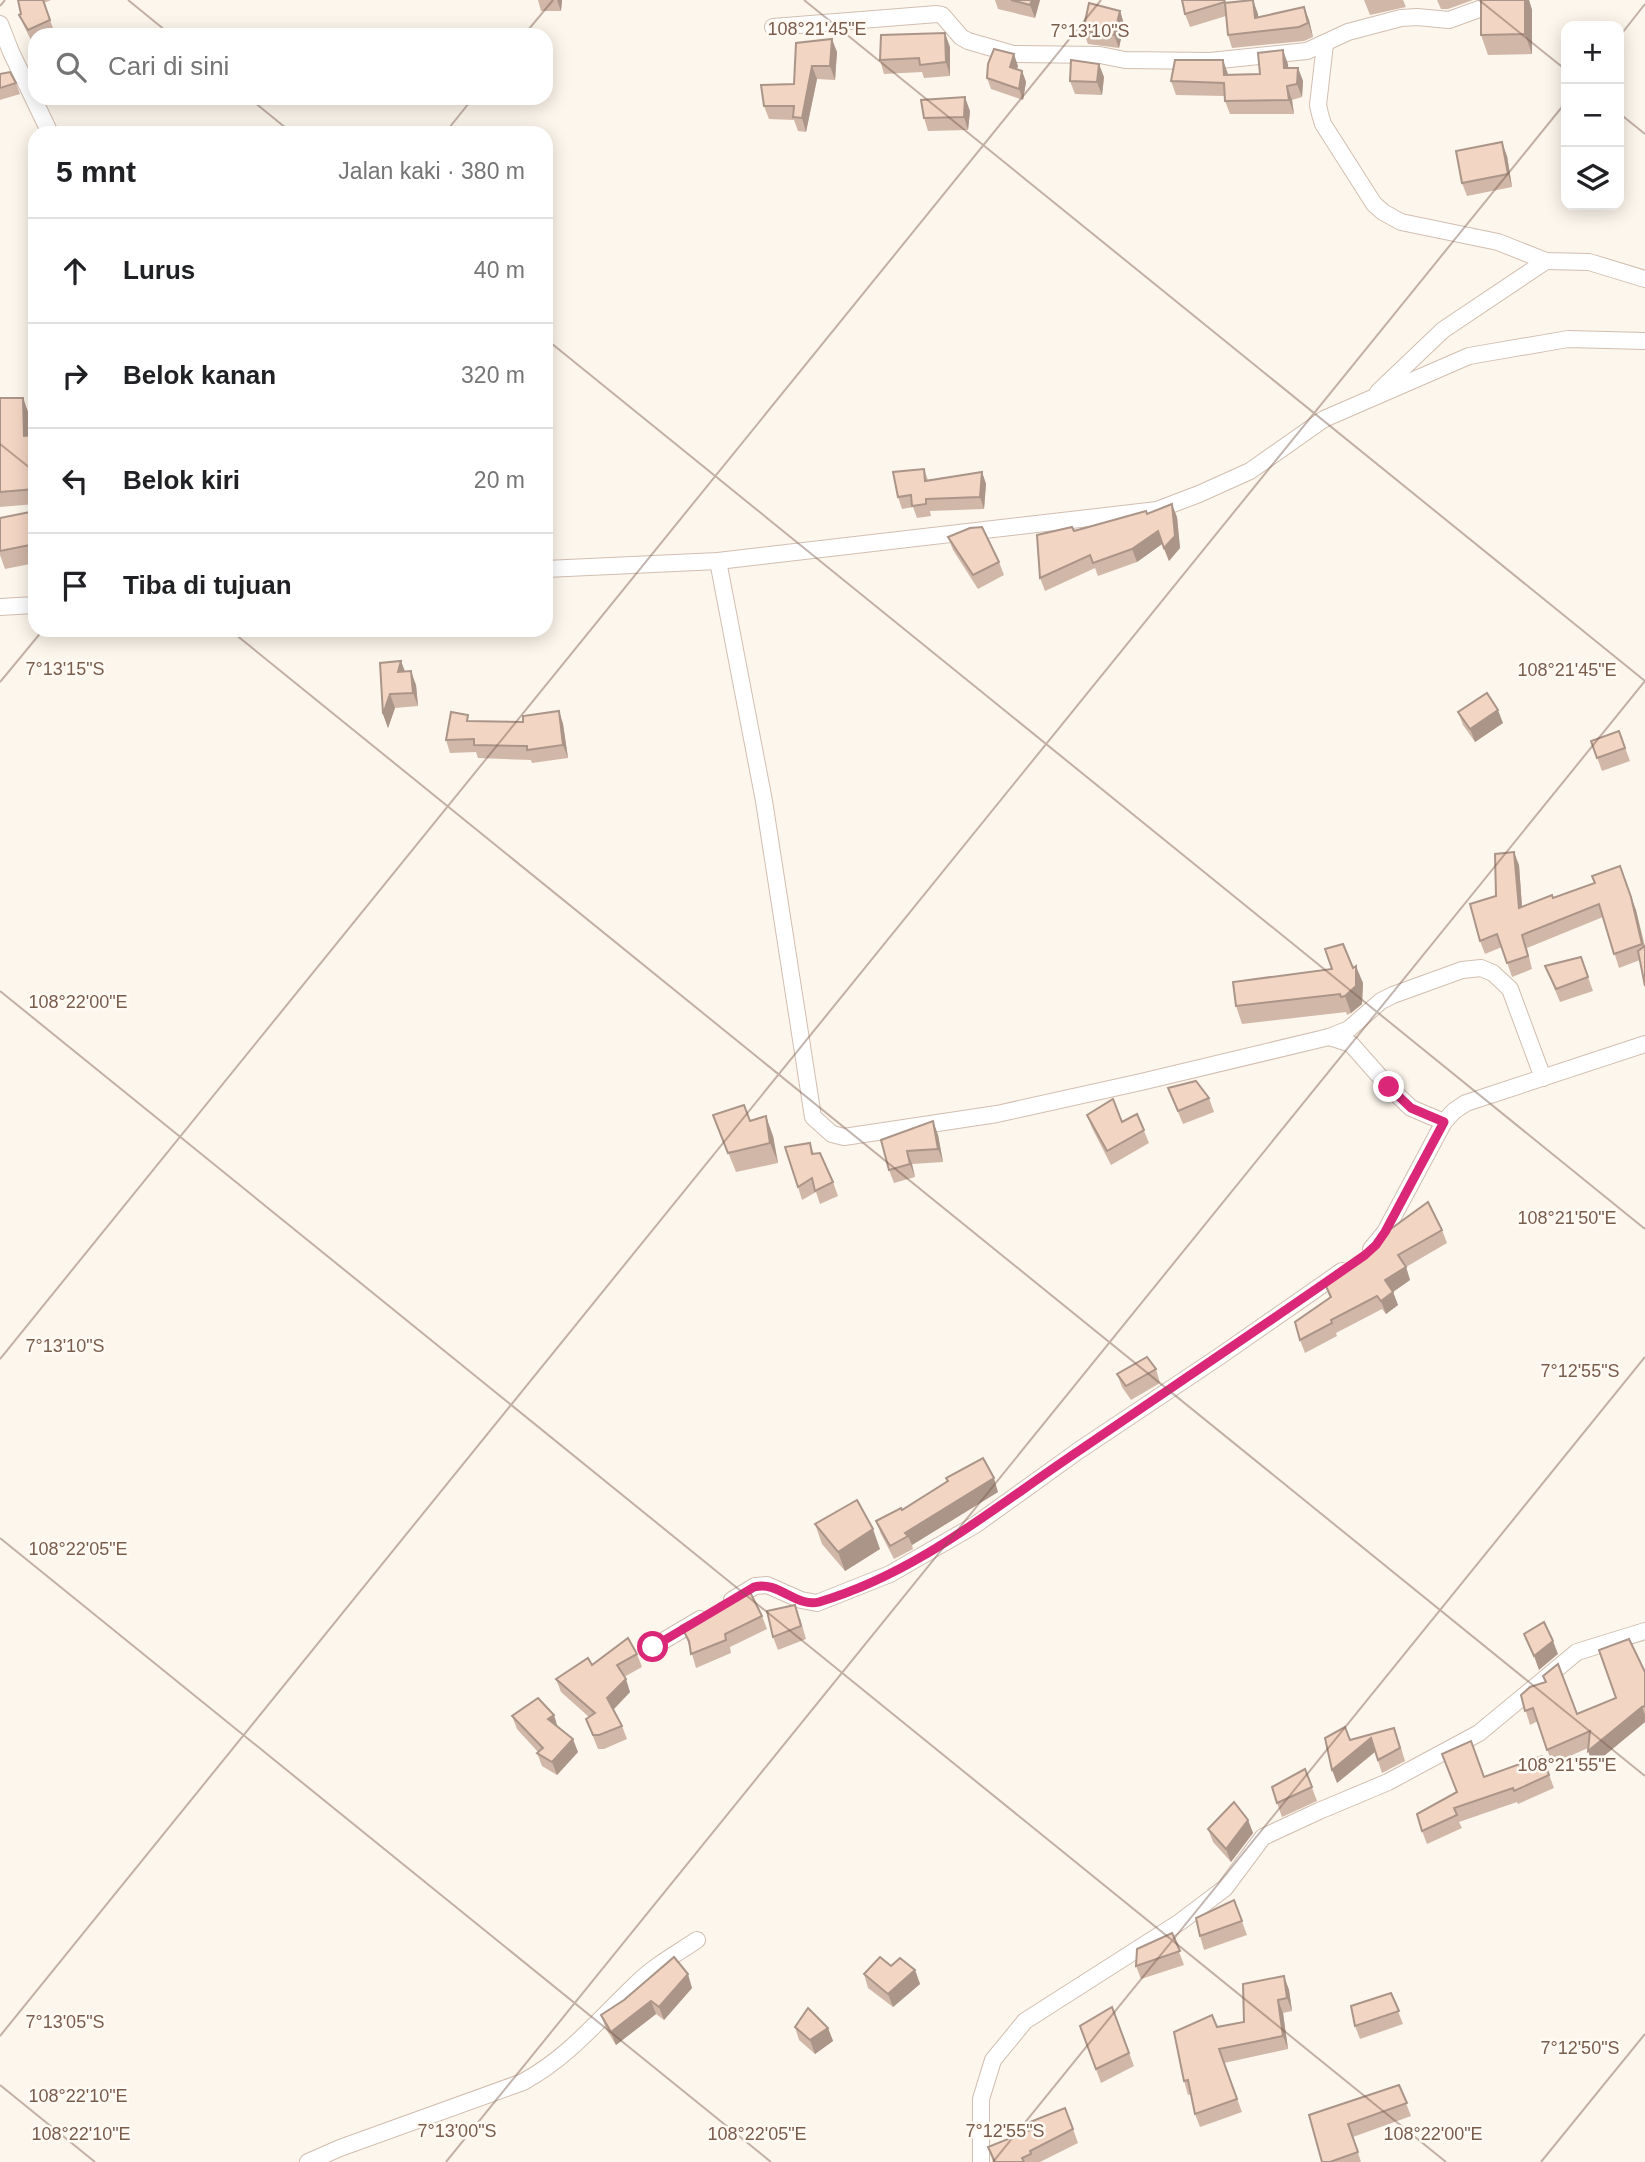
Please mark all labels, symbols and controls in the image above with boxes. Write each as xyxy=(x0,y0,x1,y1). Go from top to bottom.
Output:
text: 108°21'45"E xyxy=(767,19,867,39)
text: 7°13'10"S xyxy=(1050,21,1130,41)
map controls xyxy=(1561,21,1624,210)
button: + xyxy=(1561,21,1624,84)
search box xyxy=(28,28,553,105)
icon: search xyxy=(52,48,90,86)
text: Cari di sini xyxy=(108,51,229,81)
button: − xyxy=(1561,84,1624,147)
button: layers xyxy=(1561,147,1624,210)
text: 5 mnt xyxy=(56,155,136,188)
text: Jalan kaki · 380 m xyxy=(338,158,525,184)
icon: ahead xyxy=(56,252,94,290)
text: Lurus xyxy=(123,255,195,285)
text: 40 m xyxy=(474,257,525,283)
icon: right xyxy=(56,357,94,395)
text: Belok kanan xyxy=(123,360,276,390)
text: 320 m xyxy=(461,362,525,388)
icon: left xyxy=(56,462,94,500)
text: Belok kiri xyxy=(123,465,240,495)
text: 20 m xyxy=(474,467,525,493)
icon: arrive xyxy=(56,567,94,605)
text: Tiba di tujuan xyxy=(123,570,292,600)
text: 7°13'15"S xyxy=(25,659,105,679)
text: 108°21'45"E xyxy=(1517,660,1617,680)
text: 108°22'00"E xyxy=(28,992,128,1012)
route end xyxy=(1373,1071,1404,1102)
text: 108°21'50"E xyxy=(1517,1208,1617,1228)
text: 7°13'10"S xyxy=(25,1336,105,1356)
text: 7°12'55"S xyxy=(1540,1361,1620,1381)
text: 108°22'05"E xyxy=(28,1539,128,1559)
route start xyxy=(637,1631,668,1662)
text: 108°21'55"E xyxy=(1517,1755,1617,1775)
text: 7°13'05"S xyxy=(25,2012,105,2032)
text: 7°12'50"S xyxy=(1540,2038,1620,2058)
text: 108°22'10"E xyxy=(28,2086,128,2106)
text: 7°13'00"S xyxy=(417,2121,497,2141)
text: 7°12'55"S xyxy=(965,2121,1045,2141)
text: 108°22'10"E xyxy=(31,2124,131,2144)
text: 108°22'05"E xyxy=(707,2124,807,2144)
text: 108°22'00"E xyxy=(1383,2124,1483,2144)

